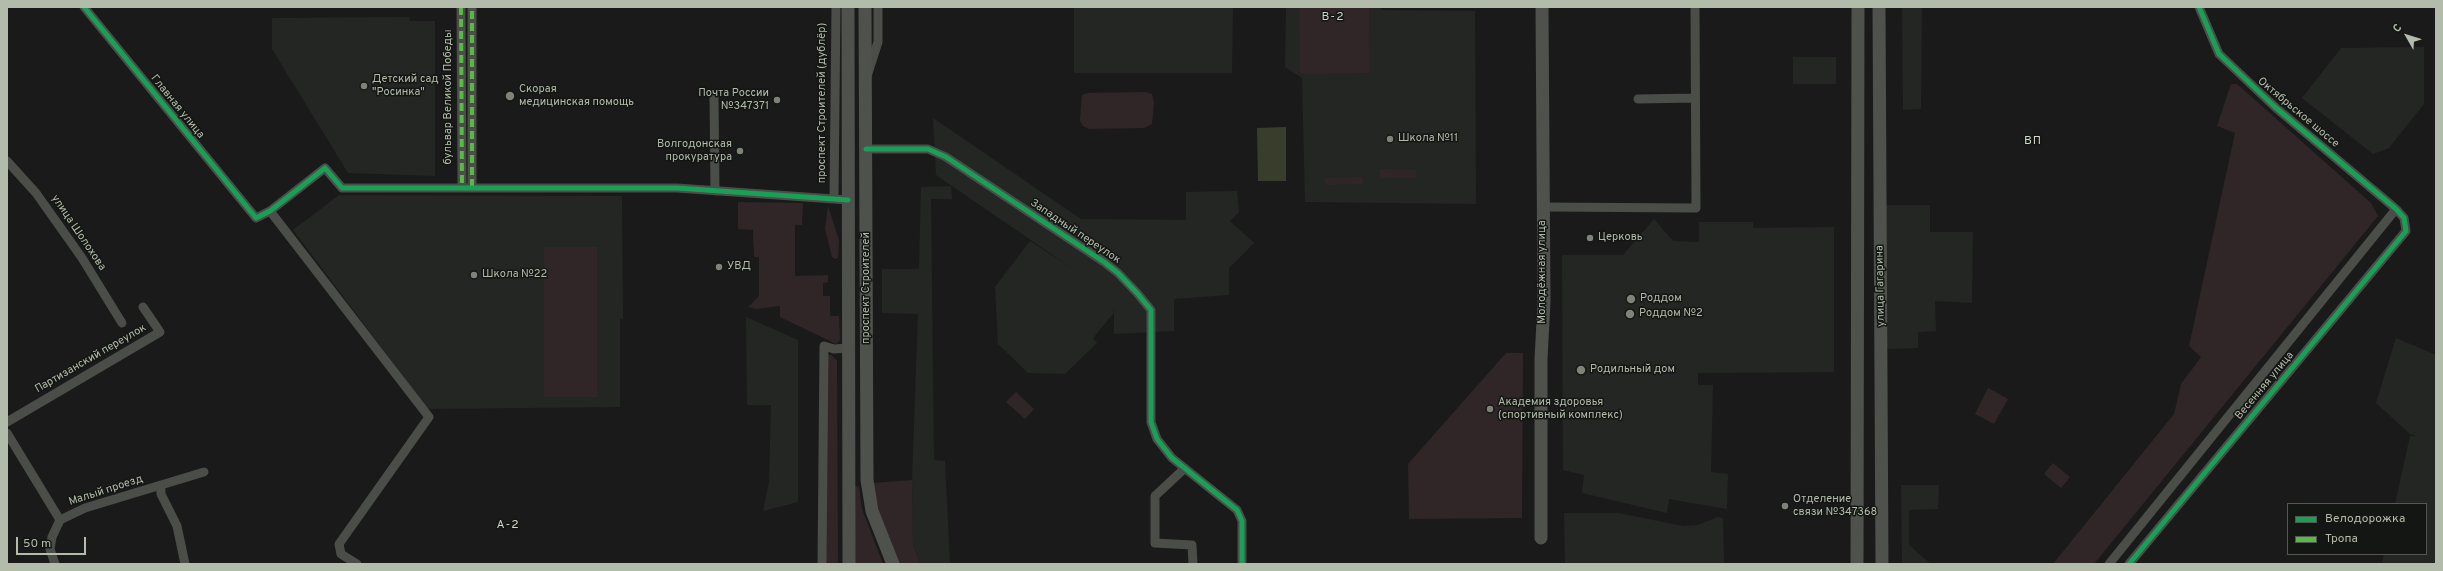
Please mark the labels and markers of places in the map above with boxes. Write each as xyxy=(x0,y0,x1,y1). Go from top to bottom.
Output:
place label: Детский сад "Росинка" xyxy=(372,73,439,99)
marker: Детский сад "Росинка" xyxy=(359,81,369,91)
place label: Скорая медицинская помощь xyxy=(519,83,634,109)
place label: Почта России №347371 xyxy=(698,87,769,113)
marker: Скорая медицинская помощь xyxy=(504,90,516,102)
marker: Почта России №347371 xyxy=(772,95,782,105)
place label: Школа №11 xyxy=(1398,132,1458,146)
marker: Школа №11 xyxy=(1385,134,1395,144)
place label: Волгодонская прокуратура xyxy=(657,138,732,164)
marker: Волгодонская прокуратура xyxy=(735,146,745,156)
place label: Церковь xyxy=(1598,231,1643,245)
marker: Церковь xyxy=(1585,233,1595,243)
place label: УВД xyxy=(727,260,751,274)
marker: УВД xyxy=(714,262,724,272)
place label: Школа №22 xyxy=(482,268,547,282)
marker: Школа №22 xyxy=(469,270,479,280)
place label: Роддом xyxy=(1640,292,1682,306)
marker: Роддом xyxy=(1625,293,1637,305)
place label: Роддом №2 xyxy=(1639,307,1703,321)
marker: Роддом №2 xyxy=(1624,308,1636,320)
place label: Родильный дом xyxy=(1590,363,1675,377)
marker: Родильный дом xyxy=(1575,364,1587,376)
place label: Академия здоровья (спортивный комплекс) xyxy=(1498,396,1623,422)
marker: Академия здоровья (спортивный комплекс) xyxy=(1485,404,1495,414)
place label: Отделение связи №347368 xyxy=(1793,493,1877,519)
marker: Отделение связи №347368 xyxy=(1780,501,1790,511)

